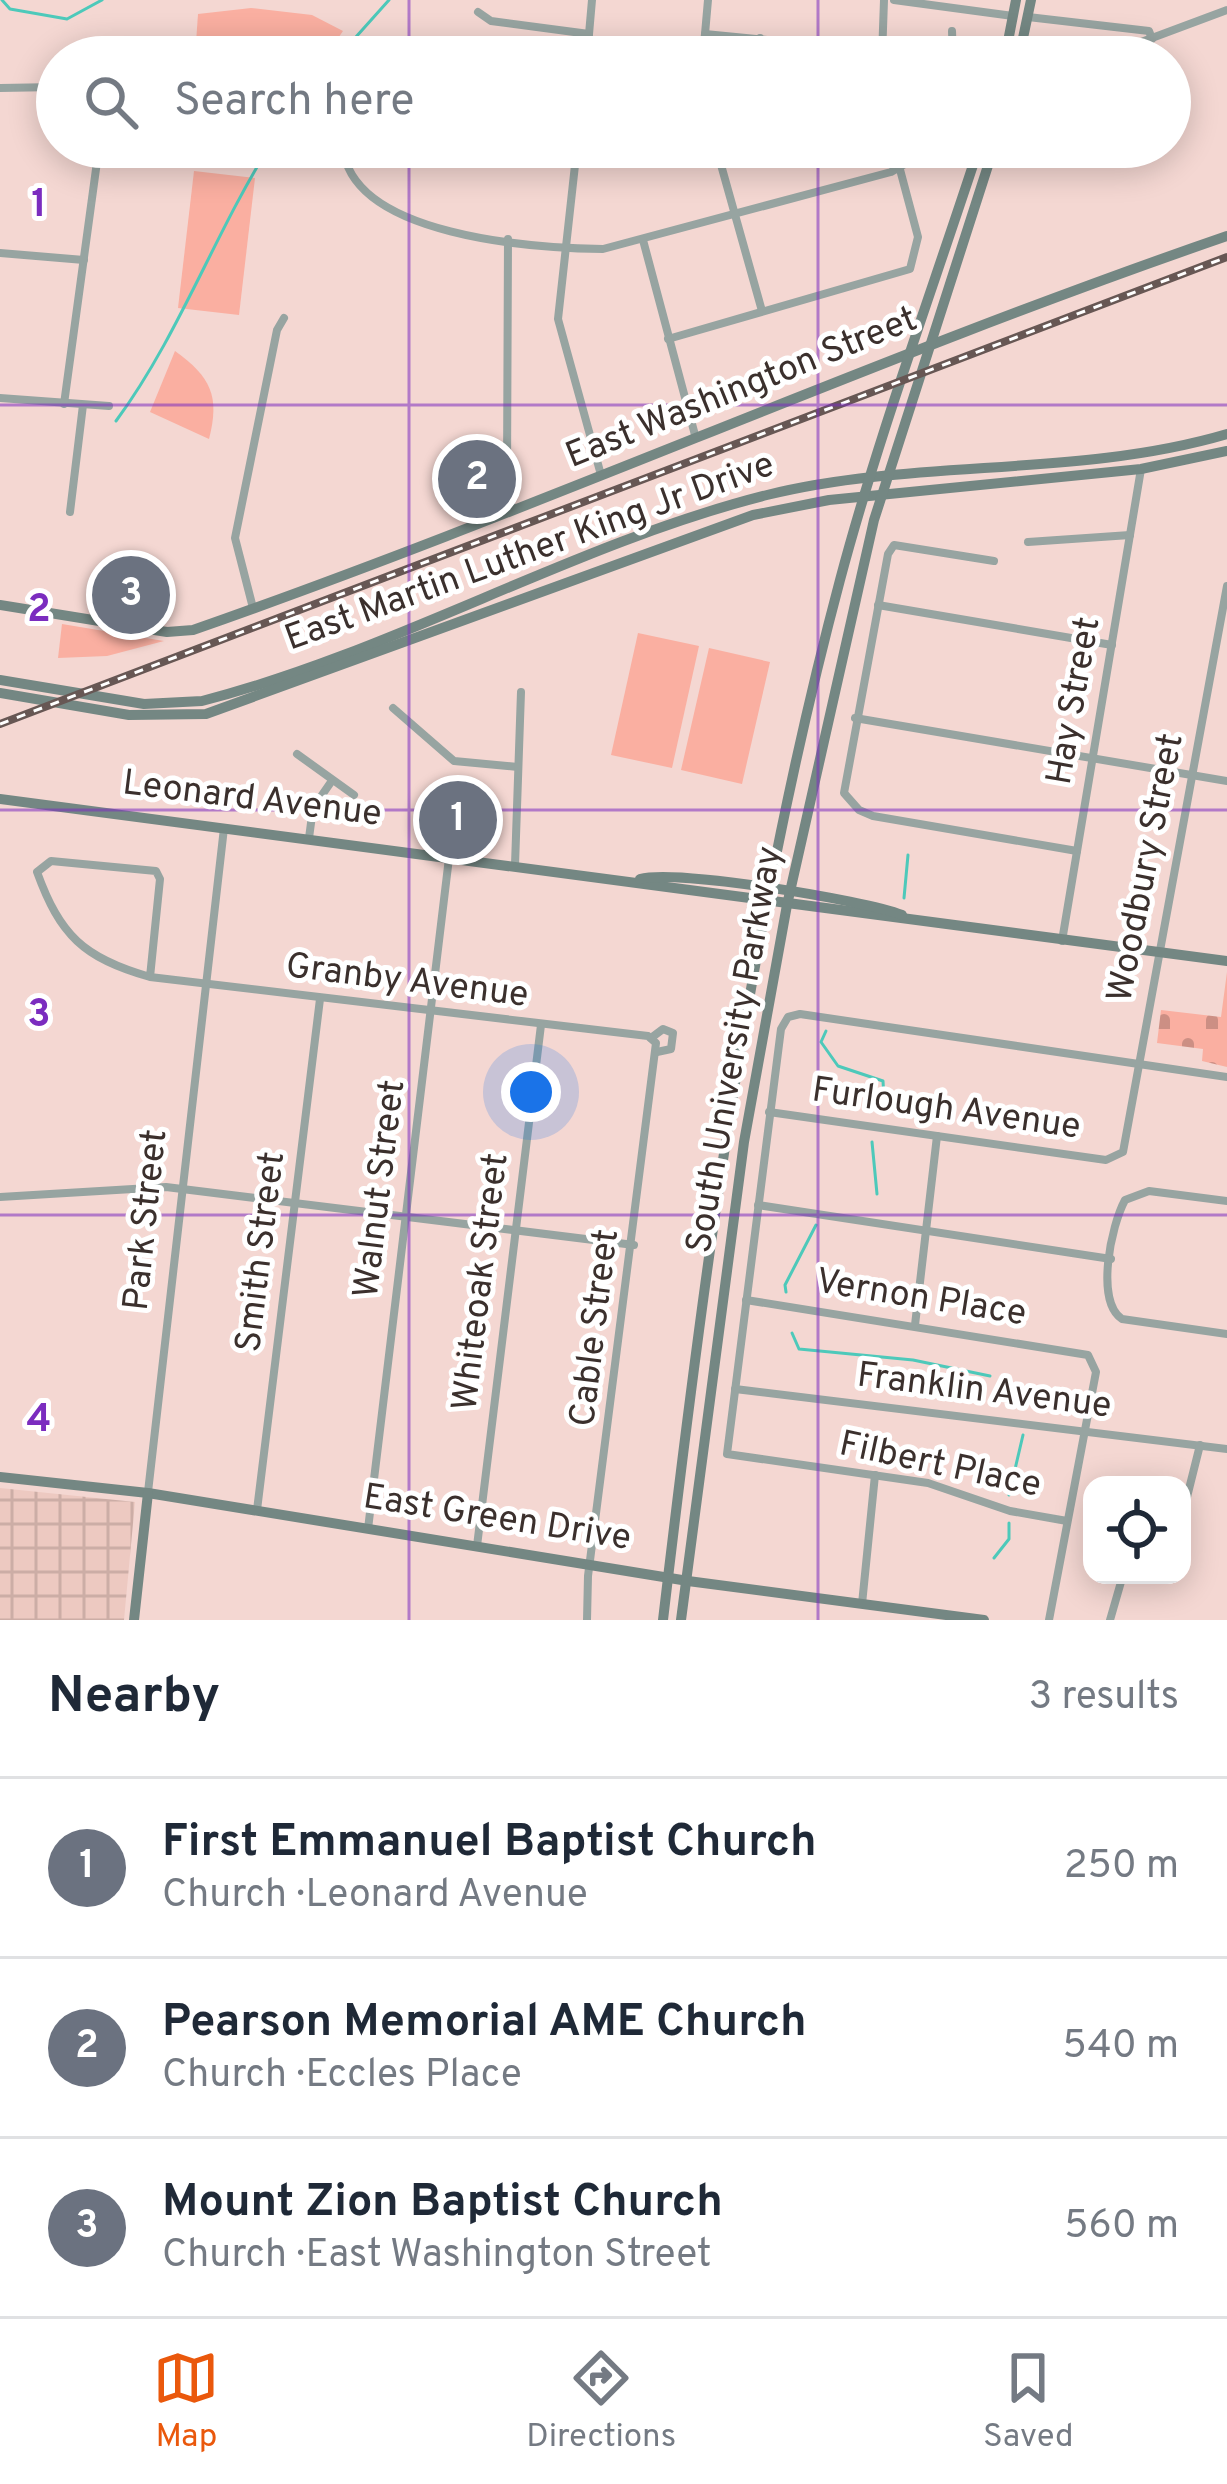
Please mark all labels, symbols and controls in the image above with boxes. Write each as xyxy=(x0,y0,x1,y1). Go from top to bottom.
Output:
search box xyxy=(36,36,1191,168)
icon: search xyxy=(78,69,144,135)
text: Search here xyxy=(174,74,414,131)
text: 1 xyxy=(31,182,47,231)
street label: East Washington Street xyxy=(560,297,924,481)
pin: 2 xyxy=(438,434,516,524)
street label: East Martin Luther King Jr Drive xyxy=(279,443,781,663)
pin: 3 xyxy=(92,550,170,640)
text: 2 xyxy=(27,587,51,636)
street label: Hay Street xyxy=(1038,613,1112,789)
street label: Woodbury Street xyxy=(1098,730,1196,1006)
street label: Leonard Avenue xyxy=(120,761,384,839)
pin: 1 xyxy=(419,775,497,865)
street label: South University Parkway xyxy=(678,843,794,1257)
street label: Granby Avenue xyxy=(283,944,531,1020)
text: 3 xyxy=(27,992,51,1041)
your location xyxy=(501,1062,561,1122)
street label: Furlough Avenue xyxy=(809,1068,1083,1152)
street label: Walnut Street xyxy=(345,1077,417,1301)
street label: Park Street xyxy=(115,1127,179,1313)
street label: Smith Street xyxy=(227,1149,297,1355)
street label: Whiteoak Street xyxy=(443,1151,521,1413)
street label: Cable Street xyxy=(561,1227,631,1429)
street label: Vernon Place xyxy=(813,1260,1029,1338)
street label: Franklin Avenue xyxy=(854,1354,1114,1430)
text: 4 xyxy=(26,1397,52,1446)
street label: Filbert Place xyxy=(835,1422,1045,1510)
street label: East Green Drive xyxy=(360,1475,634,1563)
map controls xyxy=(1083,1476,1191,1584)
button: locate xyxy=(1083,1476,1191,1584)
text: Nearby xyxy=(48,1666,220,1731)
text: 3 results xyxy=(1029,1674,1179,1723)
text: First Emmanuel Baptist Church xyxy=(162,1815,817,1872)
text: 1 xyxy=(79,1843,95,1892)
text: 250 m xyxy=(1064,1843,1179,1892)
text: Church · Leonard Avenue xyxy=(162,1872,588,1921)
text: Pearson Memorial AME Church xyxy=(162,1995,807,2052)
text: 2 xyxy=(75,2023,99,2072)
text: 540 m xyxy=(1063,2023,1179,2072)
text: Church · Eccles Place xyxy=(162,2052,522,2101)
text: Mount Zion Baptist Church xyxy=(162,2175,723,2232)
text: 3 xyxy=(75,2203,99,2252)
text: 560 m xyxy=(1064,2203,1179,2252)
text: Church · East Washington Street xyxy=(162,2232,711,2281)
tab: Map xyxy=(153,2345,219,2459)
tab: Directions xyxy=(526,2345,676,2459)
tab: Saved xyxy=(983,2345,1074,2459)

